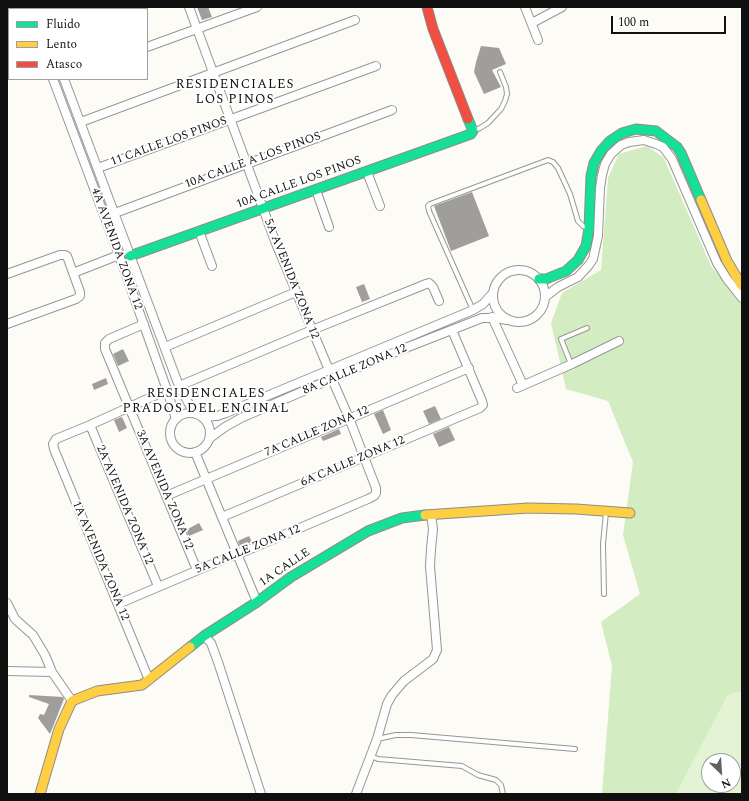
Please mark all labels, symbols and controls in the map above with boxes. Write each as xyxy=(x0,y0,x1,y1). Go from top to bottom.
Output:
legend xyxy=(8,8,148,80)
scale bar xyxy=(613,8,728,34)
text: 100 m xyxy=(618,13,649,32)
text: Fluido xyxy=(46,15,80,34)
text: Lento xyxy=(46,35,77,54)
text: Atasco xyxy=(46,55,82,74)
district label: RESIDENCIALES LOS PINOS xyxy=(176,77,294,108)
street label: 11 CALLE LOS PINOS xyxy=(109,114,229,170)
street label: 10A CALLE A LOS PINOS xyxy=(183,130,323,192)
street label: 10A CALLE LOS PINOS xyxy=(235,154,363,212)
street label: 4A AVENIDA ZONA 12 xyxy=(87,186,145,312)
street label: 5A AVENIDA ZONA 12 xyxy=(260,217,322,341)
street label: 8A CALLE ZONA 12 xyxy=(301,342,409,398)
district label: RESIDENCIALES PRADOS DEL ENCINAL xyxy=(123,386,289,417)
street label: 7A CALLE ZONA 12 xyxy=(263,404,371,460)
street label: 3A AVENIDA ZONA 12 xyxy=(132,428,196,552)
street label: 6A CALLE ZONA 12 xyxy=(299,434,407,490)
street label: 2A AVENIDA ZONA 12 xyxy=(92,443,156,567)
street label: 1A AVENIDA ZONA 12 xyxy=(68,499,132,623)
street label: 5A CALLE ZONA 12 xyxy=(194,522,302,578)
street label: 1A CALLE xyxy=(257,546,313,590)
north arrow xyxy=(701,753,741,793)
text: N xyxy=(718,774,734,793)

